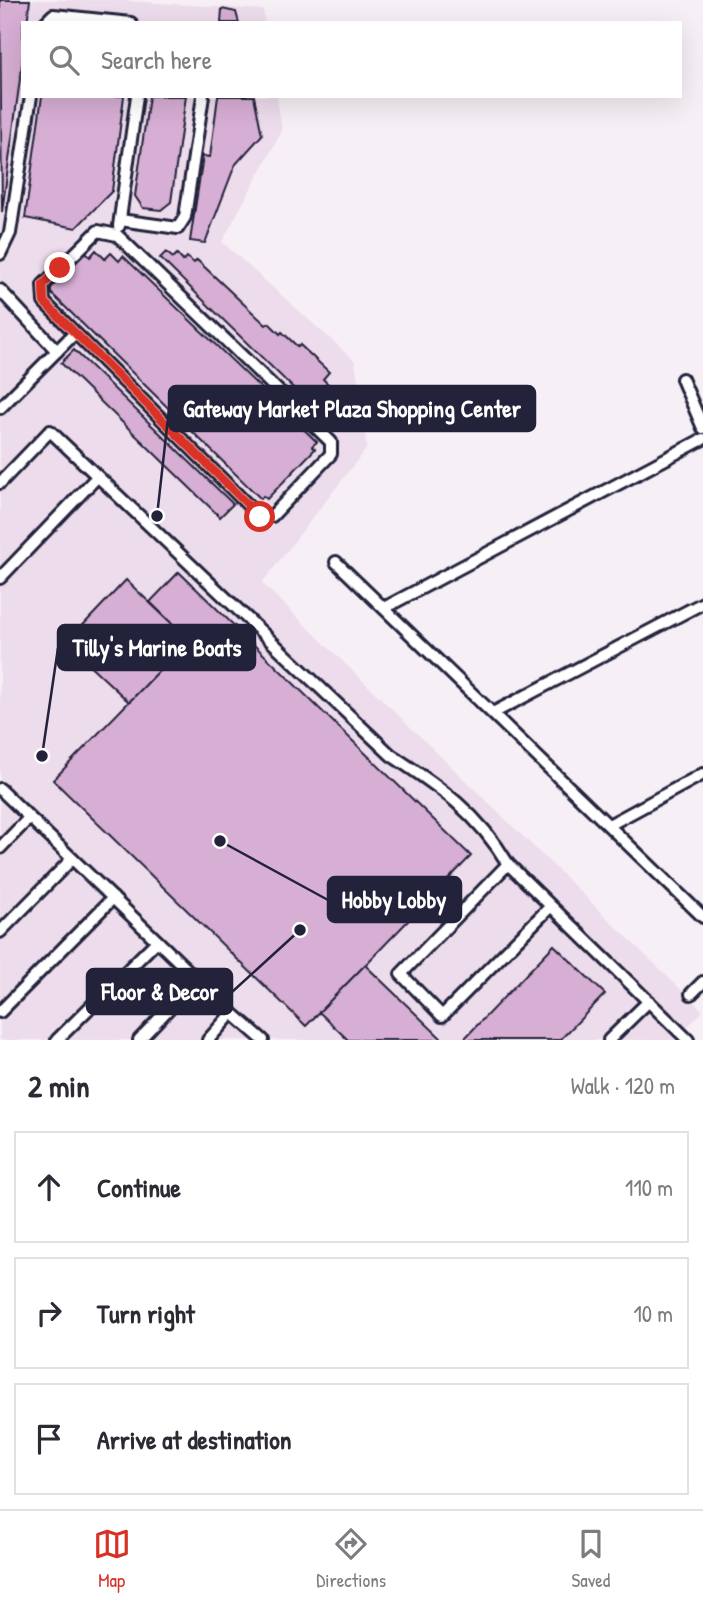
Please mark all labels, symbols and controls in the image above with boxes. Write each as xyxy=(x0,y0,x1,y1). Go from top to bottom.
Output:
search box xyxy=(21,21,682,98)
icon: search xyxy=(45,41,83,79)
text: Search here xyxy=(101,42,212,77)
route end xyxy=(44,252,75,283)
callout: Gateway Market Plaza Shopping Center xyxy=(169,386,535,431)
text: Gateway Market Plaza Shopping Center xyxy=(183,392,522,425)
route start xyxy=(244,501,275,532)
callout: Tilly's Marine Boats xyxy=(58,625,255,670)
text: Tilly's Marine Boats xyxy=(72,631,241,664)
callout: Hobby Lobby xyxy=(328,877,461,922)
text: Hobby Lobby xyxy=(342,883,446,916)
callout: Floor & Decor xyxy=(87,969,232,1014)
text: Floor & Decor xyxy=(101,975,219,1007)
text: 2 min xyxy=(28,1066,90,1106)
text: Walk · 120 m xyxy=(571,1070,675,1101)
icon: ahead xyxy=(30,1168,68,1206)
text: Continue xyxy=(97,1170,181,1205)
text: 110 m xyxy=(625,1172,673,1203)
icon: right xyxy=(30,1294,68,1332)
text: Turn right xyxy=(97,1296,195,1331)
text: 10 m xyxy=(633,1298,673,1329)
icon: arrive xyxy=(30,1420,68,1458)
text: Arrive at destination xyxy=(97,1422,292,1457)
tab: Map xyxy=(93,1525,131,1593)
tab: Directions xyxy=(316,1525,386,1593)
tab: Saved xyxy=(572,1525,610,1593)

